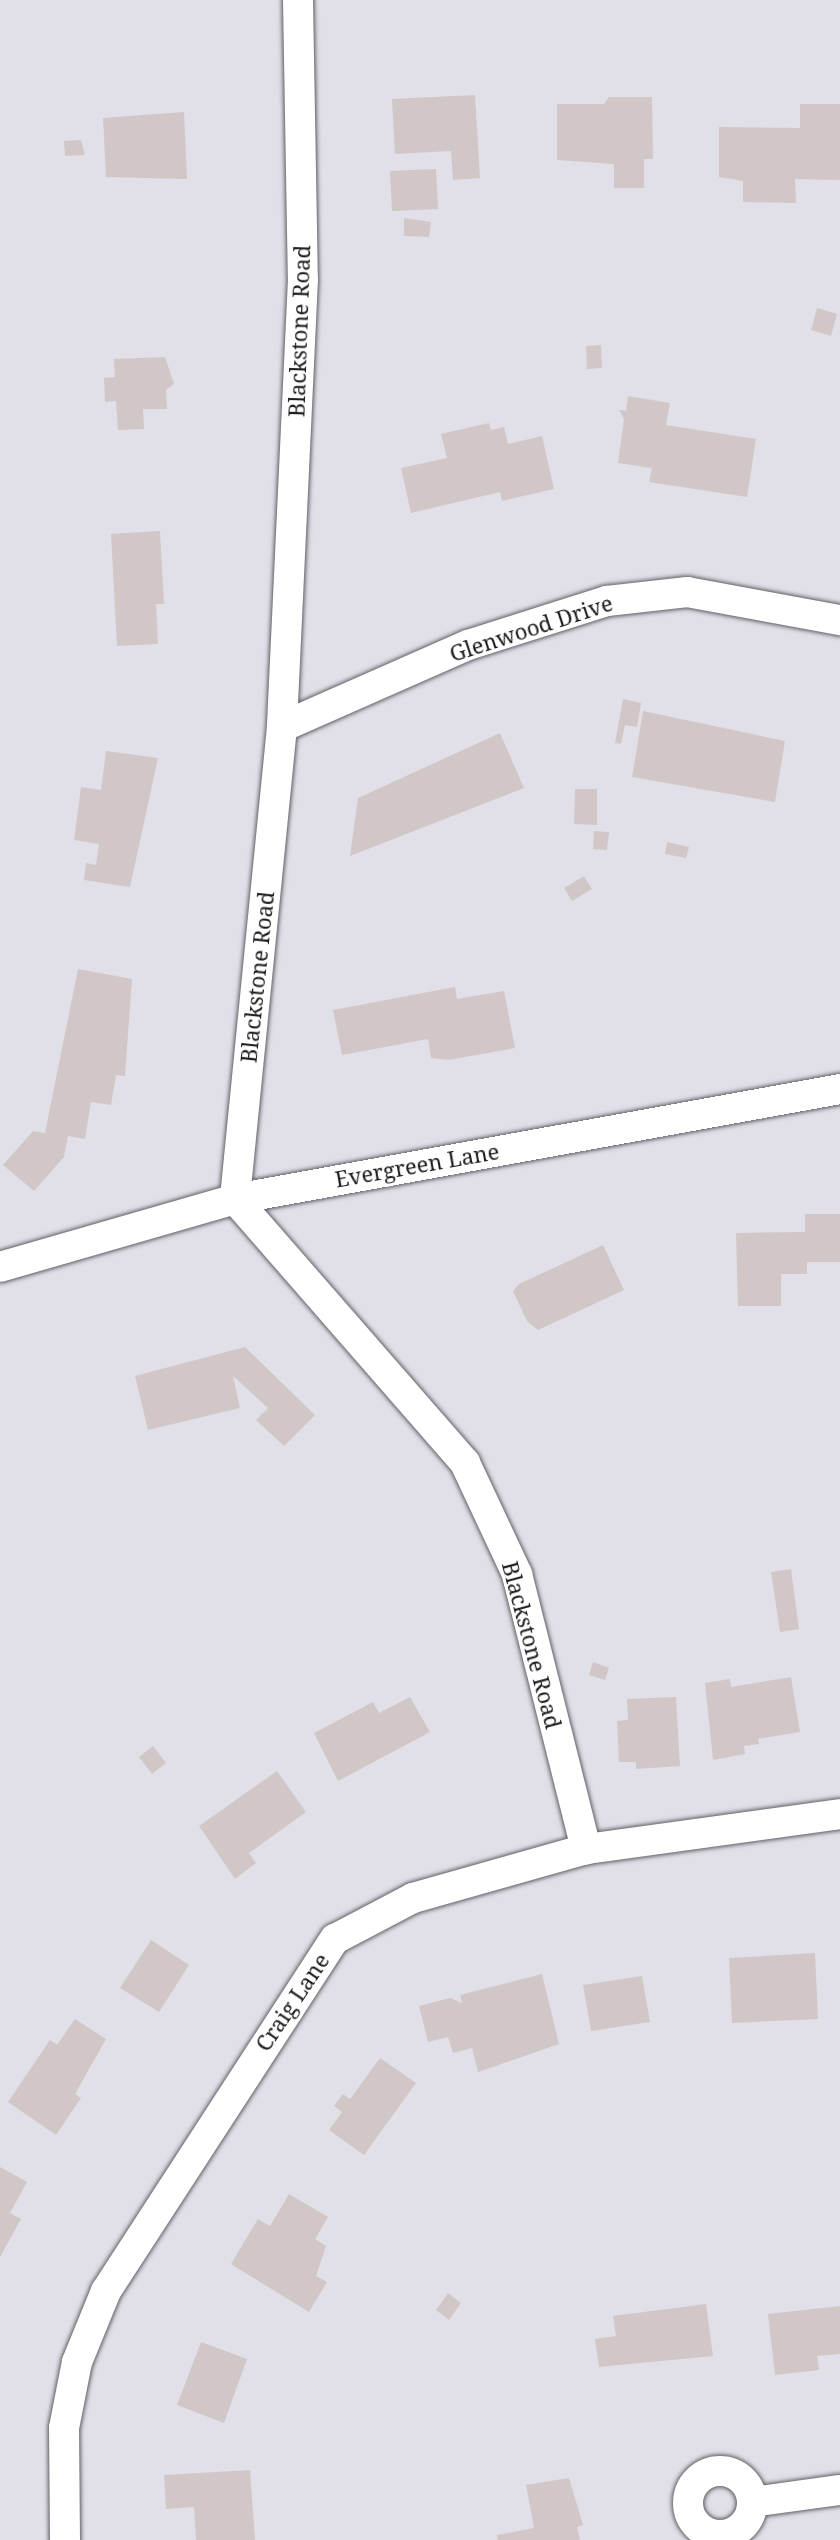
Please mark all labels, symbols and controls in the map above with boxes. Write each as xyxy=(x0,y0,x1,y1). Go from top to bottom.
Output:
street label: Blackstone Road xyxy=(283,244,315,418)
street label: Glenwood Drive xyxy=(446,589,616,667)
street label: Blackstone Road xyxy=(235,890,279,1064)
street label: Evergreen Lane xyxy=(333,1138,501,1192)
street label: Blackstone Road xyxy=(497,1558,567,1732)
street label: Craig Lane xyxy=(250,1948,334,2056)

